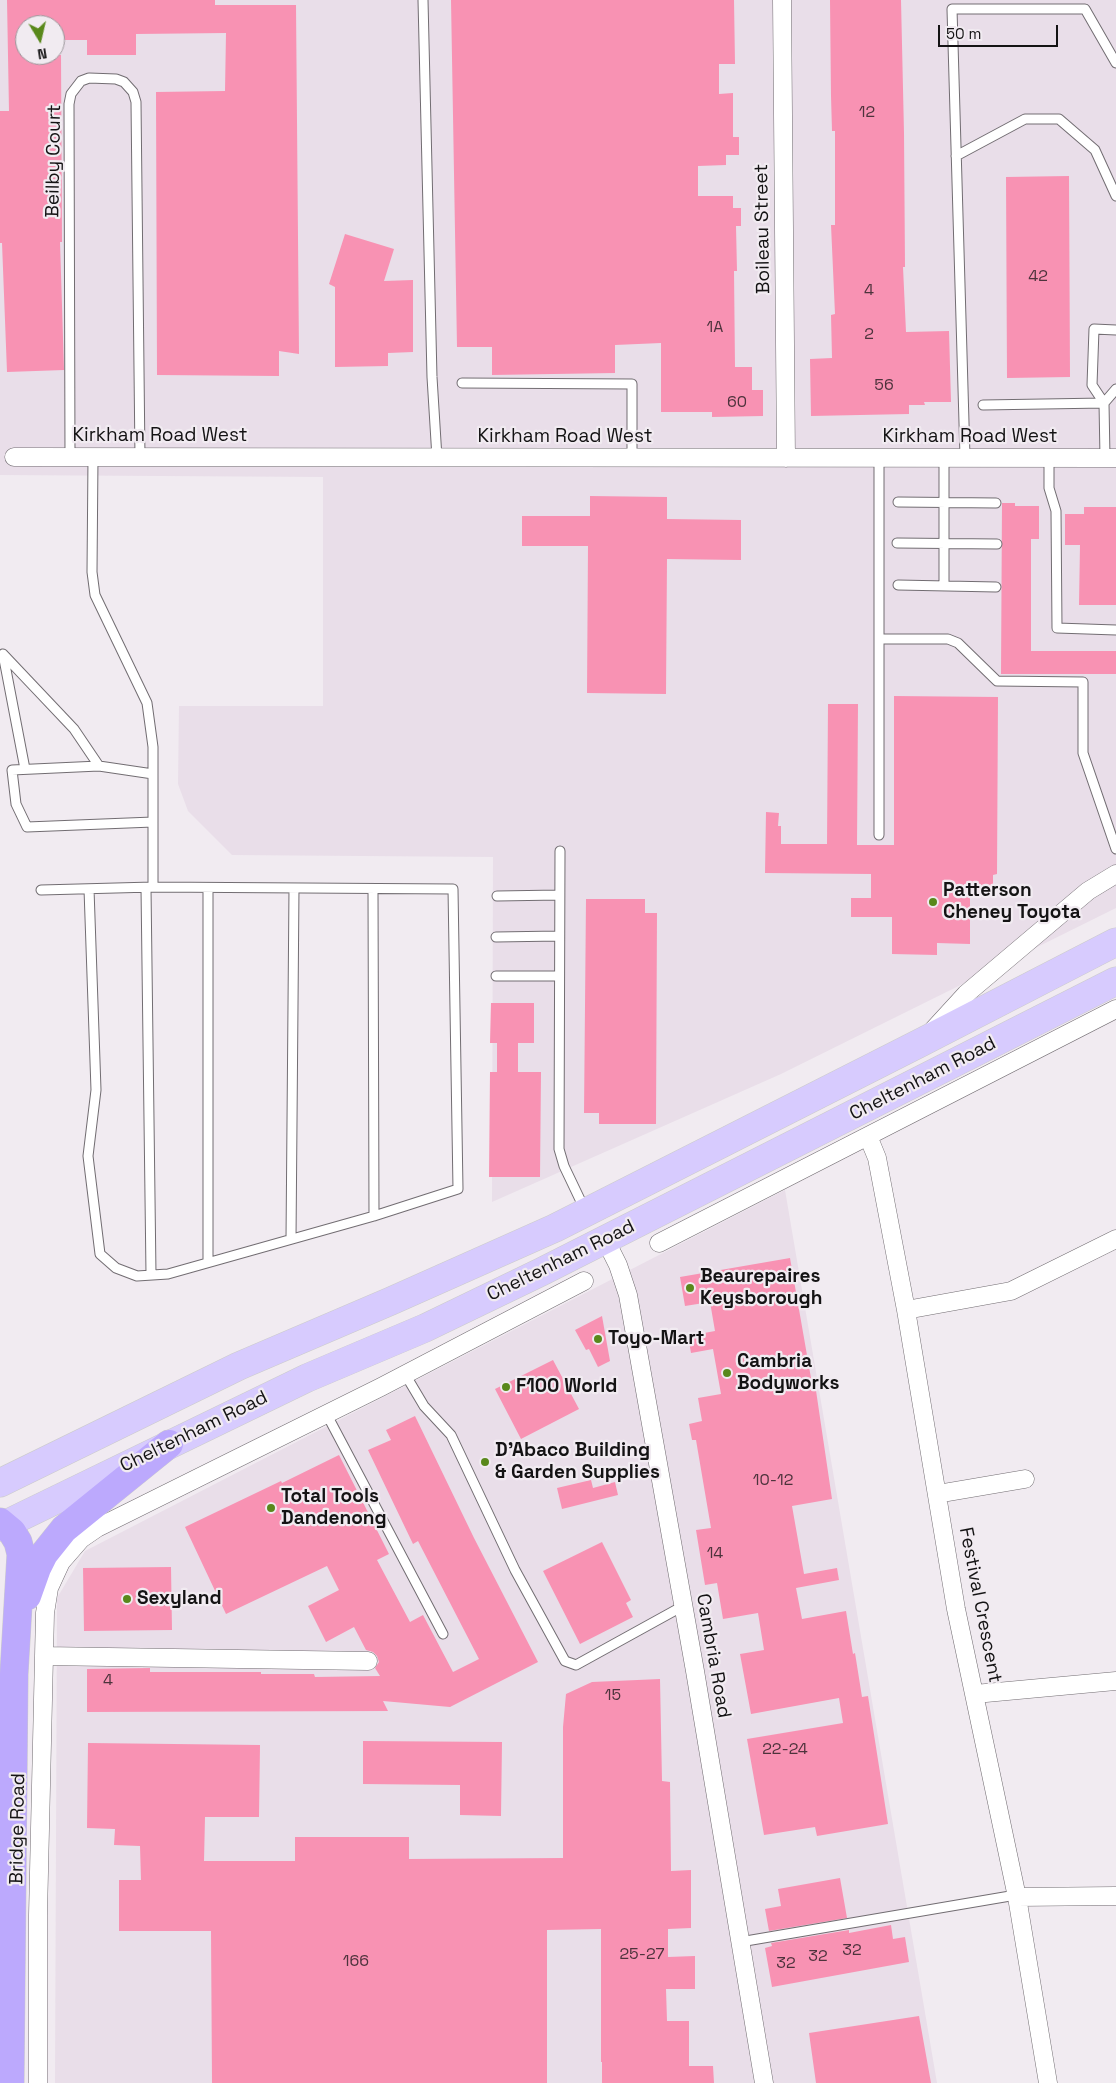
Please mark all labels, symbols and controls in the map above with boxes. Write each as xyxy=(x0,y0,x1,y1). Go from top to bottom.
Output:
north arrow xyxy=(15,15,65,65)
scale bar xyxy=(941,15,1061,47)
text: 50 m xyxy=(946,24,981,43)
text: N xyxy=(36,44,48,63)
house number: 12 xyxy=(859,103,875,123)
street label: Beilby Court xyxy=(42,104,66,218)
street label: Boileau Street xyxy=(750,164,776,294)
house number: 42 xyxy=(1028,267,1048,287)
house number: 4 xyxy=(864,281,874,301)
house number: 1A xyxy=(707,318,723,338)
house number: 2 xyxy=(864,325,874,345)
house number: 56 xyxy=(874,376,894,396)
house number: 60 xyxy=(727,393,747,413)
street label: Kirkham Road West xyxy=(72,425,248,447)
street label: Kirkham Road West xyxy=(477,426,653,448)
street label: Kirkham Road West xyxy=(882,426,1058,448)
place label: Patterson Cheney Toyota xyxy=(943,880,1081,924)
marker: Patterson Cheney Toyota xyxy=(927,896,939,908)
street label: Cheltenham Road xyxy=(846,1032,1000,1126)
street label: Cheltenham Road xyxy=(483,1215,639,1307)
place label: Beaurepaires Keysborough xyxy=(700,1266,822,1310)
marker: Beaurepaires Keysborough xyxy=(684,1282,696,1294)
place label: Toyo-Mart xyxy=(608,1328,704,1350)
marker: Toyo-Mart xyxy=(592,1333,604,1345)
place label: Cambria Bodyworks xyxy=(737,1351,839,1395)
marker: Cambria Bodyworks xyxy=(721,1367,733,1379)
place label: F100 World xyxy=(516,1376,617,1398)
marker: F100 World xyxy=(500,1381,512,1393)
street label: Cheltenham Road xyxy=(116,1386,272,1478)
place label: D'Abaco Building & Garden Supplies xyxy=(495,1440,660,1484)
marker: D'Abaco Building & Garden Supplies xyxy=(479,1456,491,1468)
house number: 10-12 xyxy=(753,1471,793,1491)
place label: Total Tools Dandenong xyxy=(281,1486,387,1530)
marker: Total Tools Dandenong xyxy=(265,1502,277,1514)
street label: Festival Crescent xyxy=(954,1525,1006,1685)
house number: 14 xyxy=(707,1544,723,1564)
place label: Sexyland xyxy=(137,1588,222,1610)
street label: Cambria Road xyxy=(691,1592,735,1720)
marker: Sexyland xyxy=(121,1593,133,1605)
house number: 4 xyxy=(103,1671,113,1691)
house number: 15 xyxy=(605,1686,621,1706)
house number: 22-24 xyxy=(762,1740,808,1760)
street label: Bridge Road xyxy=(6,1773,30,1885)
house number: 32 xyxy=(842,1941,862,1961)
house number: 25-27 xyxy=(619,1945,665,1965)
house number: 32 xyxy=(808,1947,828,1967)
house number: 166 xyxy=(343,1952,369,1972)
house number: 32 xyxy=(776,1954,796,1974)

